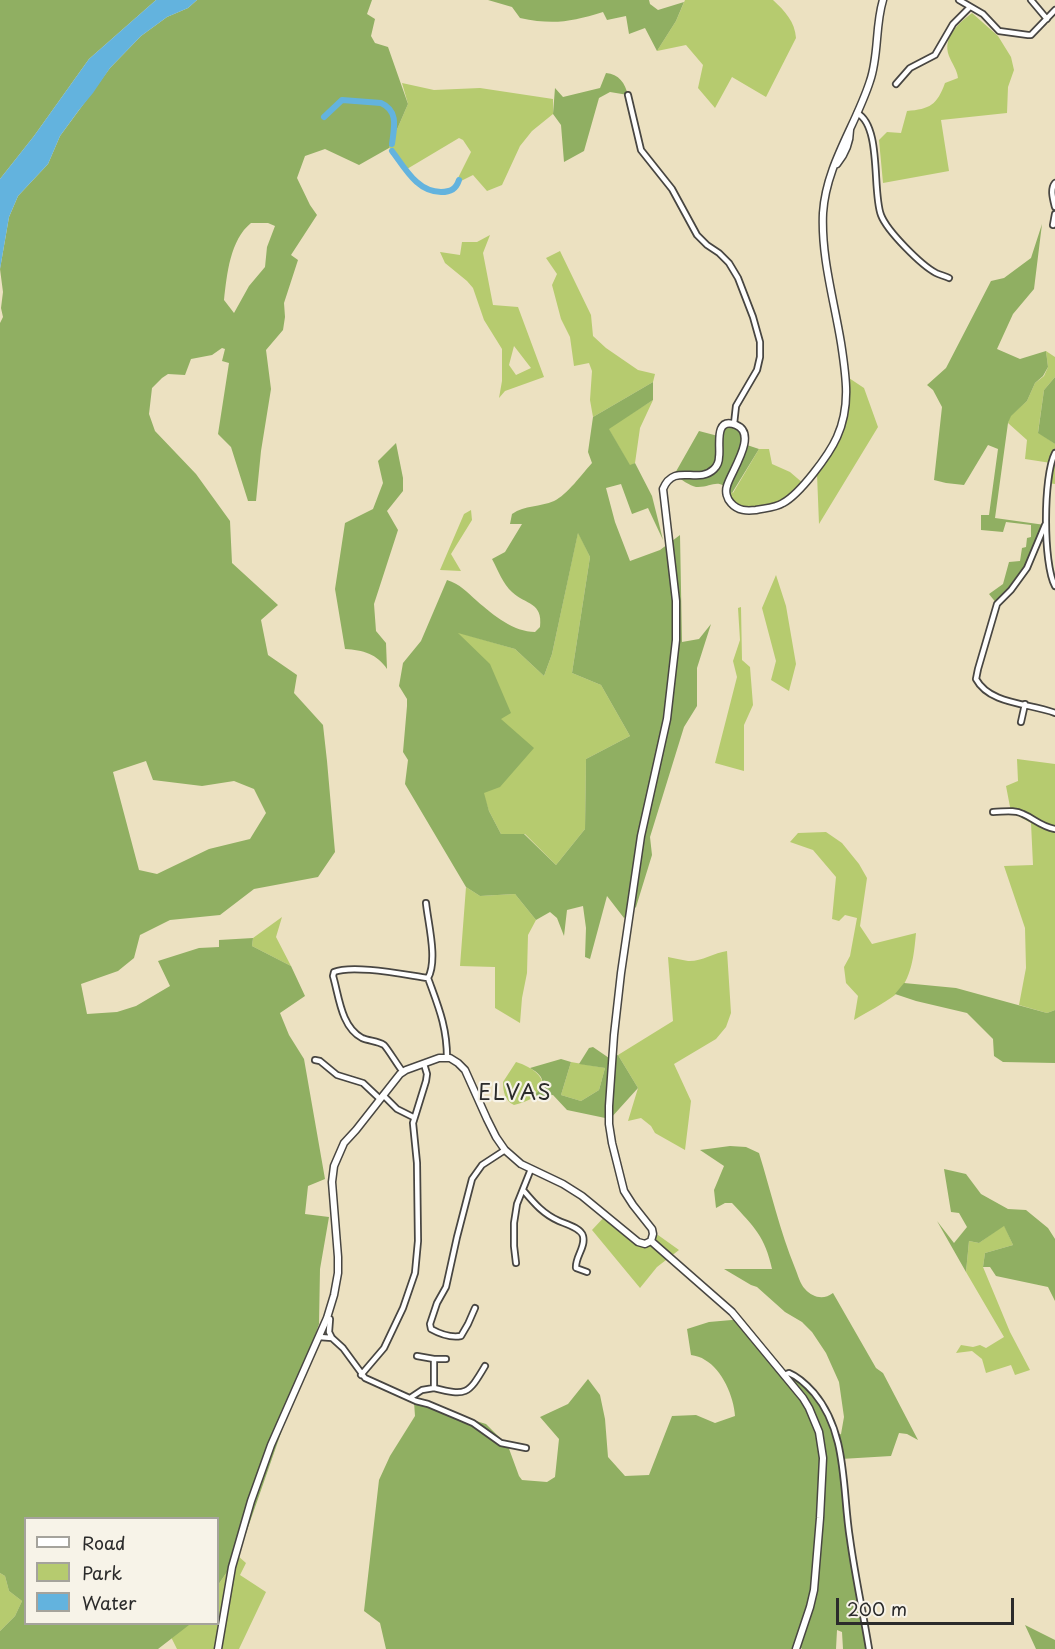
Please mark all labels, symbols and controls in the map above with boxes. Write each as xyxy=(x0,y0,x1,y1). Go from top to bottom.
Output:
district label: ELVAS xyxy=(478,1081,552,1107)
legend xyxy=(24,1517,219,1625)
text: Road xyxy=(82,1529,126,1556)
text: Park xyxy=(82,1559,122,1586)
scale bar xyxy=(839,1586,1018,1624)
text: Water xyxy=(82,1589,136,1616)
text: 200 m xyxy=(847,1595,907,1622)

